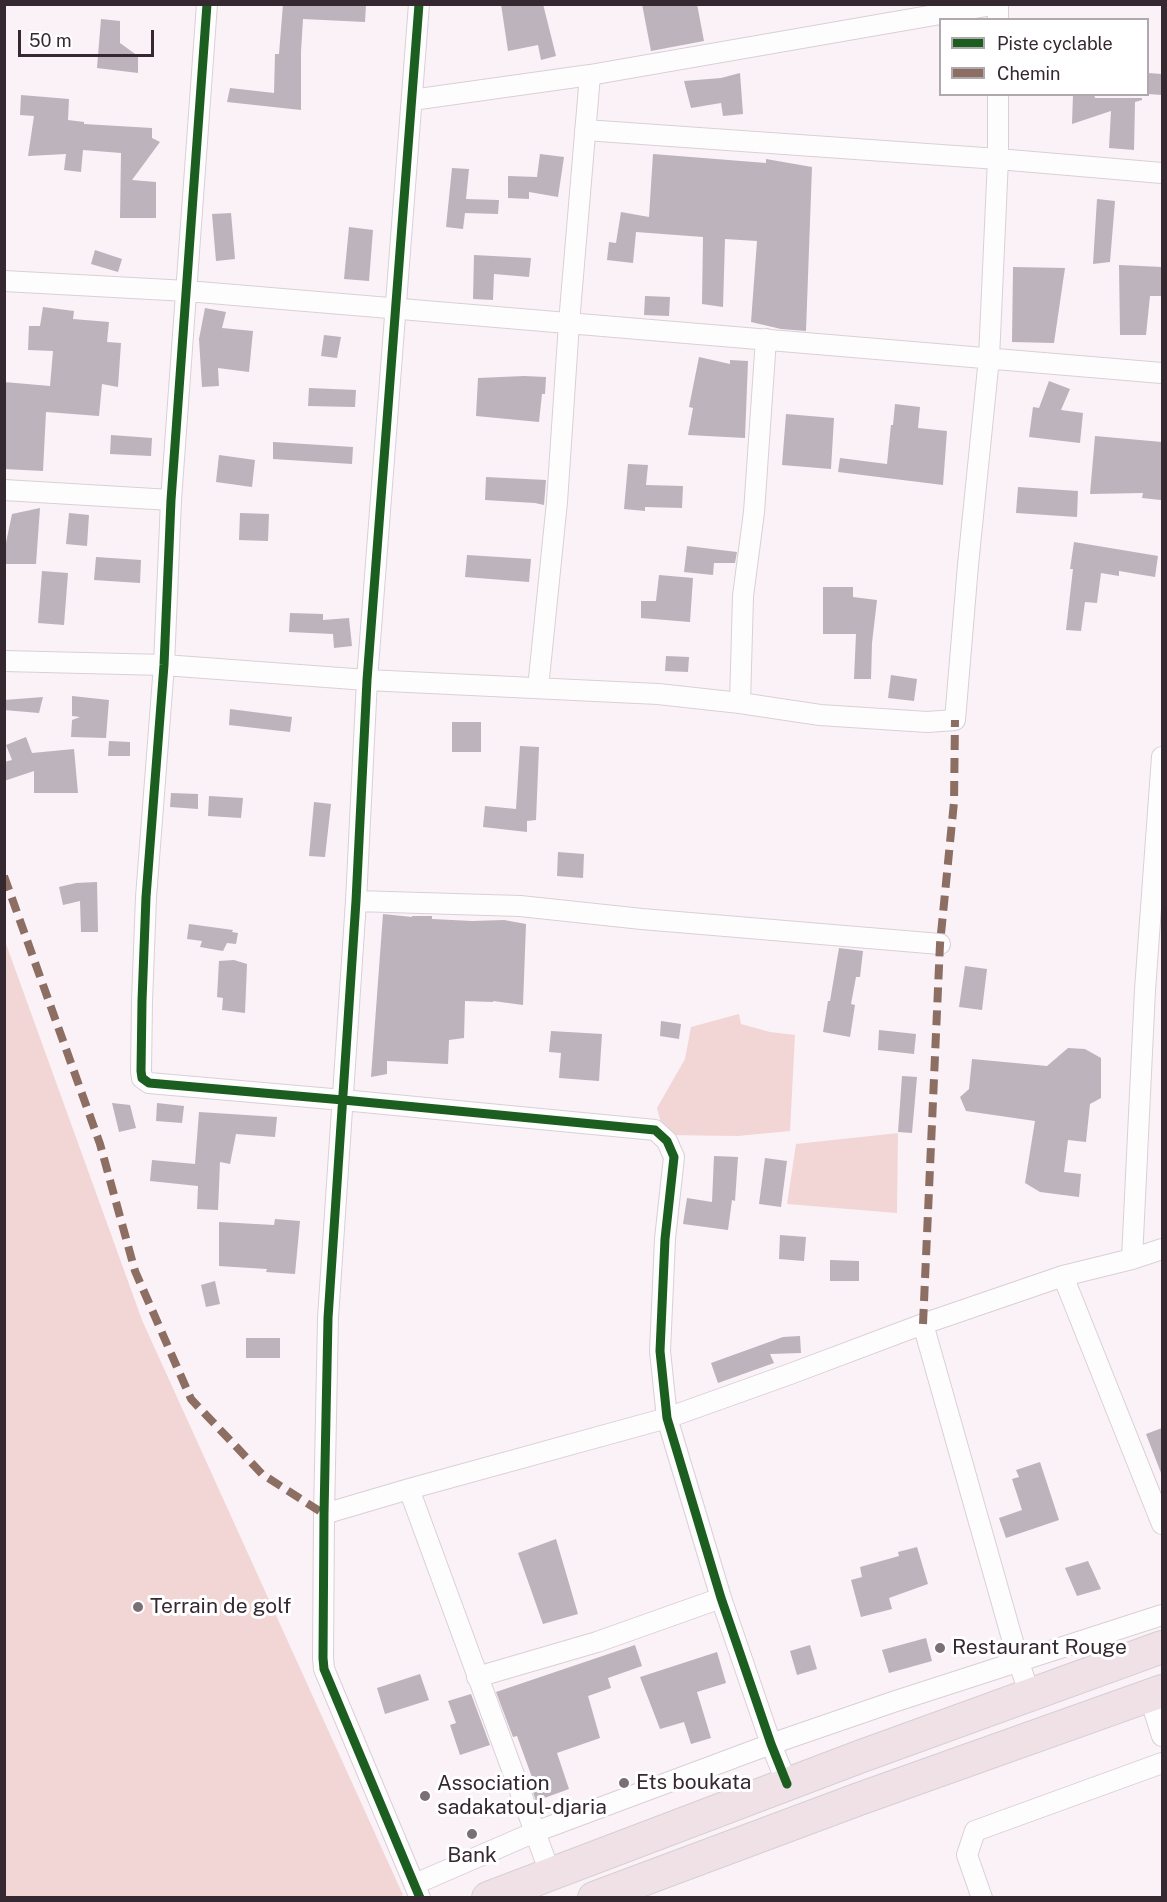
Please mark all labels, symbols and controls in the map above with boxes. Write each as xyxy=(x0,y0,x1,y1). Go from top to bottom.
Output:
scale bar xyxy=(21,18,158,56)
legend xyxy=(939,18,1149,96)
text: 50 m xyxy=(29,30,72,51)
text: Piste cyclable xyxy=(997,33,1113,54)
text: Chemin xyxy=(997,63,1061,84)
place label: Terrain de golf xyxy=(150,1594,291,1620)
marker: Terrain de golf xyxy=(131,1600,145,1614)
place label: Restaurant Rouge xyxy=(952,1635,1127,1661)
marker: Restaurant Rouge xyxy=(933,1641,947,1655)
place label: Ets boukata xyxy=(636,1770,751,1796)
place label: Association sadakatoul-djaria xyxy=(437,1771,607,1821)
marker: Ets boukata xyxy=(617,1776,631,1790)
marker: Association sadakatoul-djaria xyxy=(418,1789,432,1803)
marker: Bank xyxy=(465,1827,479,1841)
place label: Bank xyxy=(447,1843,497,1869)

